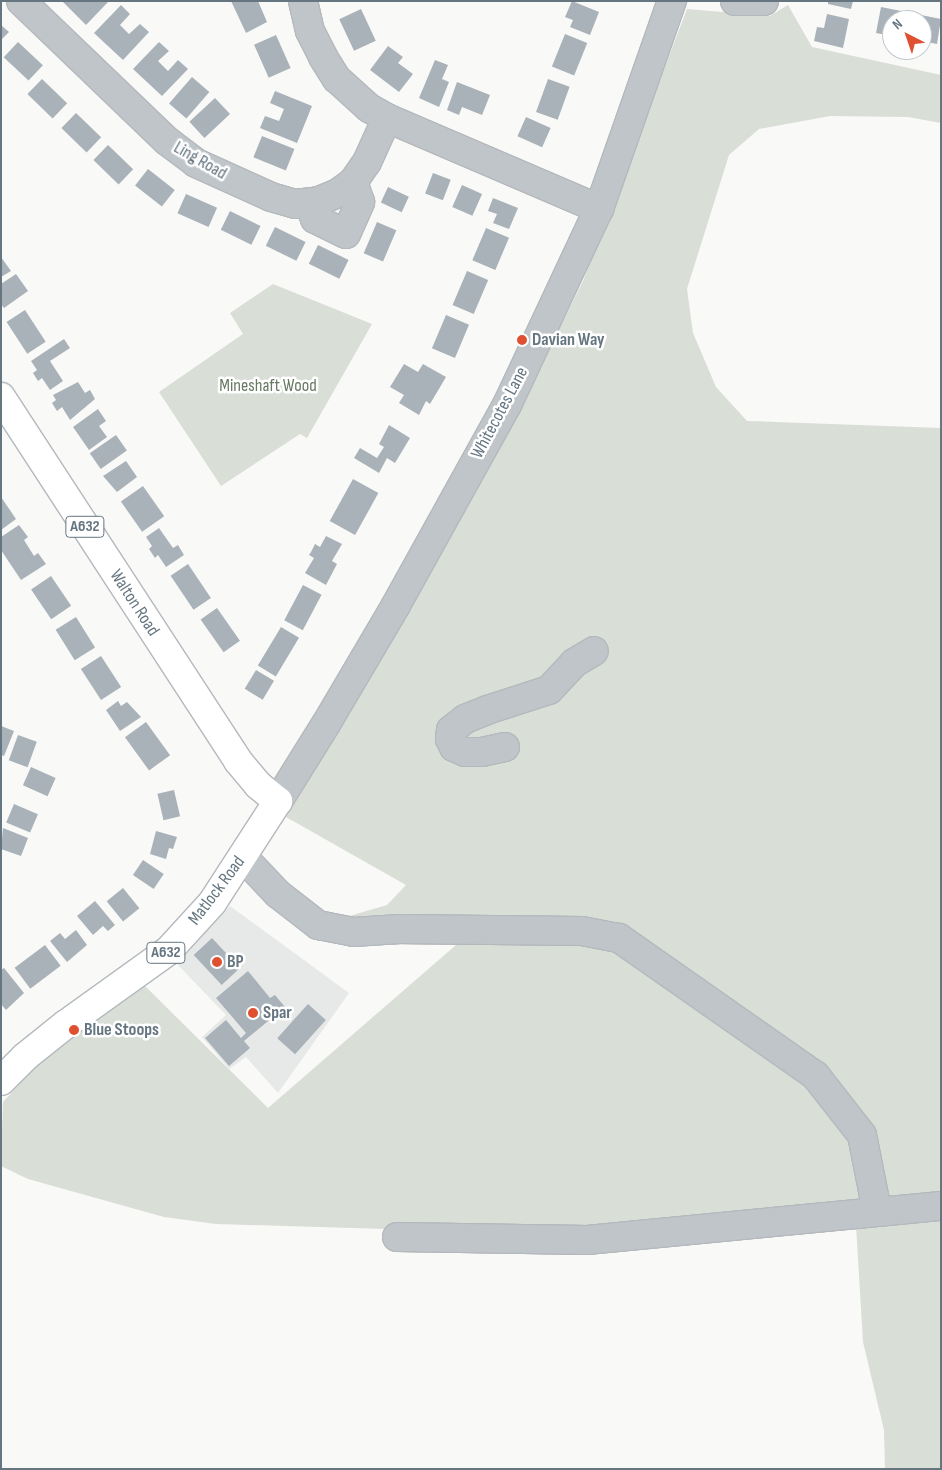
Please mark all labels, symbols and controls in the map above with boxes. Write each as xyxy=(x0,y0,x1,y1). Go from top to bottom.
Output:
north arrow xyxy=(882,10,932,60)
text: N xyxy=(889,15,906,33)
street label: Ling Road xyxy=(170,137,230,185)
place label: Davian Way xyxy=(532,329,605,351)
marker: Davian Way xyxy=(516,334,528,346)
street label: Whitecotes Lane xyxy=(467,364,533,462)
park label: Mineshaft Wood xyxy=(219,375,317,397)
road number: A632 xyxy=(65,514,105,540)
street label: Walton Road xyxy=(105,566,163,640)
street label: Matlock Road xyxy=(184,852,250,930)
road number: A632 xyxy=(146,940,186,966)
place label: BP xyxy=(227,951,244,973)
marker: BP xyxy=(211,956,223,968)
place label: Spar xyxy=(263,1002,292,1024)
marker: Spar xyxy=(247,1007,259,1019)
place label: Blue Stoops xyxy=(84,1019,159,1041)
marker: Blue Stoops xyxy=(68,1024,80,1036)

